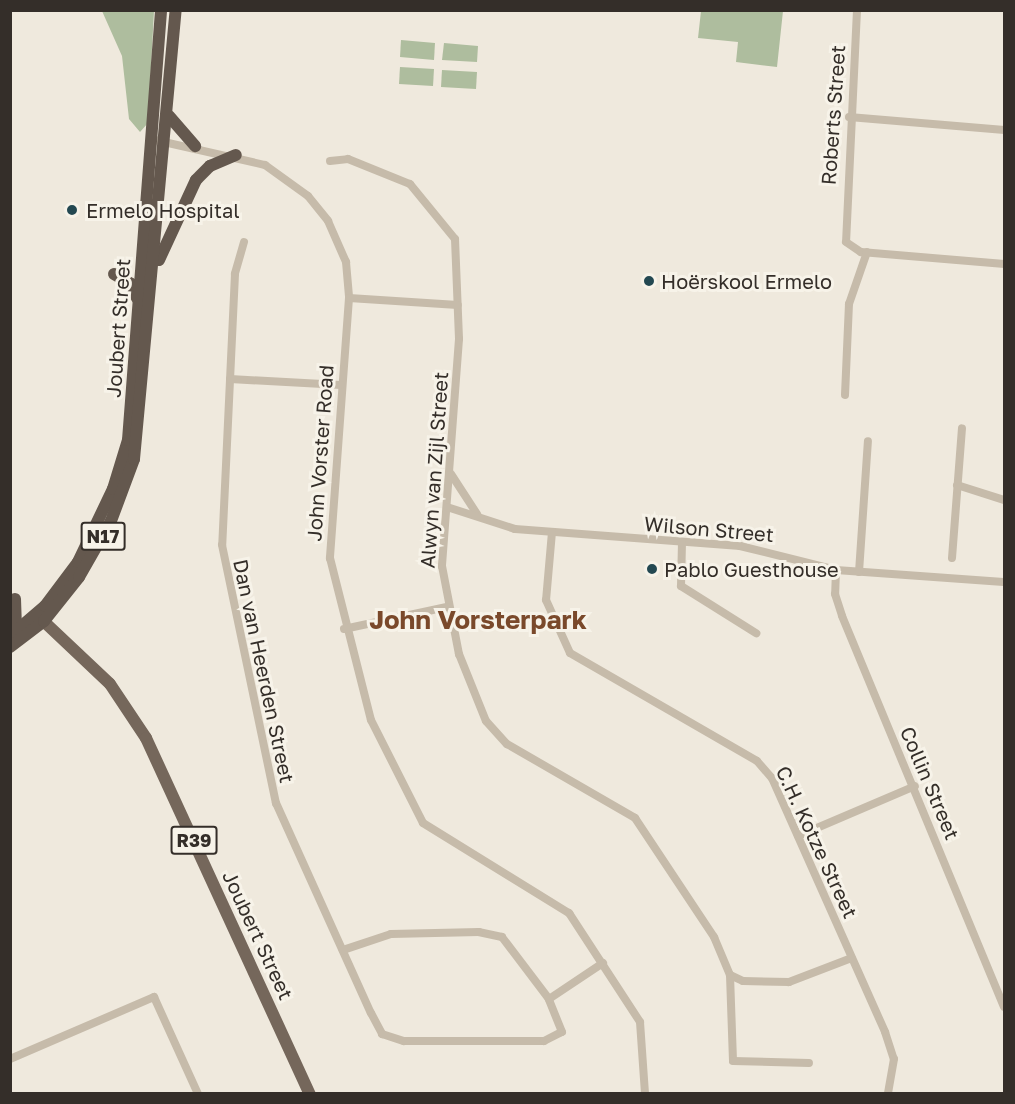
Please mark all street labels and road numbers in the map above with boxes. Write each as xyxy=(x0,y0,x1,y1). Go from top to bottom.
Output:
street label: Roberts Street xyxy=(816,44,850,186)
street label: Joubert Street xyxy=(101,258,135,398)
street label: John Vorster Road xyxy=(302,364,338,542)
street label: Alwyn van Zijl Street xyxy=(415,371,453,569)
street label: Wilson Street xyxy=(643,511,775,547)
road number: N17 xyxy=(80,521,126,551)
street label: Dan van Heerden Street xyxy=(229,557,299,785)
street label: Collin Street xyxy=(895,723,965,843)
street label: C.H. Kotze Street xyxy=(771,762,863,922)
road number: R39 xyxy=(170,825,218,855)
street label: Joubert Street xyxy=(218,867,298,1003)

